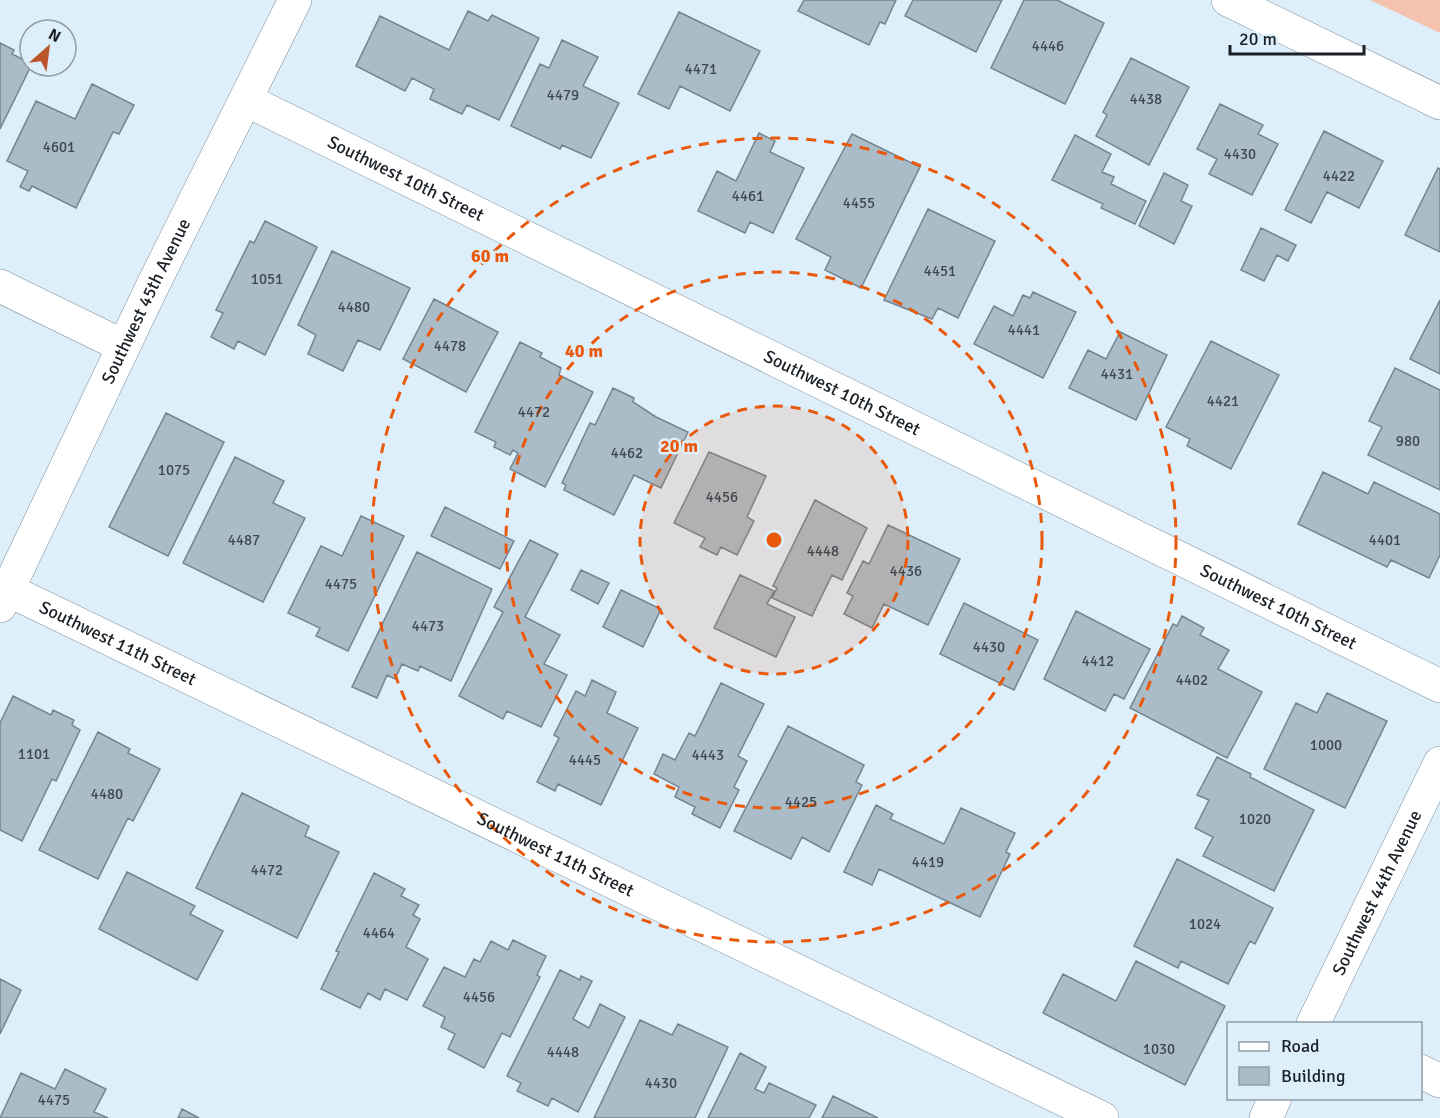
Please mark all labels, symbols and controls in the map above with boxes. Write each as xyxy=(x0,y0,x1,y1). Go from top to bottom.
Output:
north arrow xyxy=(18,18,78,78)
scale bar xyxy=(1230,18,1364,56)
text: N xyxy=(45,24,64,47)
text: 20 m xyxy=(1239,28,1277,50)
house number: 4446 xyxy=(1032,37,1064,55)
house number: 4471 xyxy=(685,60,717,78)
house number: 4479 xyxy=(547,86,579,104)
house number: 4438 xyxy=(1130,90,1162,108)
street label: Southwest 10th Street xyxy=(324,131,488,226)
house number: 4601 xyxy=(43,138,75,156)
house number: 4430 xyxy=(1224,145,1256,163)
house number: 4422 xyxy=(1323,167,1355,185)
house number: 4461 xyxy=(732,187,764,205)
house number: 4455 xyxy=(843,194,875,212)
street label: Southwest 45th Avenue xyxy=(97,215,195,387)
text: 60 m xyxy=(471,245,509,267)
house number: 4451 xyxy=(924,262,956,280)
house number: 1051 xyxy=(251,270,283,288)
house number: 4480 xyxy=(338,298,370,316)
house number: 4441 xyxy=(1008,321,1040,339)
house number: 4478 xyxy=(434,337,466,355)
text: 40 m xyxy=(565,340,603,362)
street label: Southwest 10th Street xyxy=(760,345,924,440)
house number: 4431 xyxy=(1101,365,1133,383)
house number: 4421 xyxy=(1207,392,1239,410)
house number: 4472 xyxy=(518,403,550,421)
house number: 980 xyxy=(1396,432,1420,450)
text: 20 m xyxy=(660,435,698,457)
house number: 4462 xyxy=(611,444,643,462)
house number: 1075 xyxy=(158,461,190,479)
house number: 4456 xyxy=(706,488,738,506)
centre of rings xyxy=(764,530,784,550)
house number: 4487 xyxy=(228,531,260,549)
house number: 4401 xyxy=(1369,531,1401,549)
house number: 4448 xyxy=(807,542,839,560)
street label: Southwest 10th Street xyxy=(1197,559,1360,654)
house number: 4436 xyxy=(890,562,922,580)
house number: 4475 xyxy=(325,575,357,593)
street label: Southwest 11th Street xyxy=(36,596,200,690)
house number: 4473 xyxy=(412,617,444,635)
house number: 4430 xyxy=(973,638,1005,656)
house number: 4412 xyxy=(1082,652,1114,670)
house number: 4402 xyxy=(1176,671,1208,689)
house number: 1000 xyxy=(1310,736,1342,754)
house number: 1101 xyxy=(18,745,50,763)
house number: 4443 xyxy=(692,746,724,764)
house number: 4445 xyxy=(569,751,601,769)
house number: 4480 xyxy=(91,785,123,803)
house number: 4425 xyxy=(785,793,817,811)
street label: Southwest 11th Street xyxy=(474,807,638,901)
street label: Southwest 44th Avenue xyxy=(1327,807,1426,979)
house number: 1020 xyxy=(1239,810,1271,828)
house number: 4419 xyxy=(912,853,944,871)
house number: 4472 xyxy=(251,861,283,879)
house number: 1024 xyxy=(1189,915,1221,933)
house number: 4464 xyxy=(363,924,395,942)
house number: 4456 xyxy=(463,988,495,1006)
legend xyxy=(1227,1022,1422,1100)
text: Road xyxy=(1281,1035,1320,1057)
house number: 1030 xyxy=(1143,1040,1175,1058)
house number: 4448 xyxy=(547,1043,579,1061)
text: Building xyxy=(1281,1065,1345,1087)
house number: 4430 xyxy=(645,1074,677,1092)
house number: 4475 xyxy=(38,1091,70,1109)

